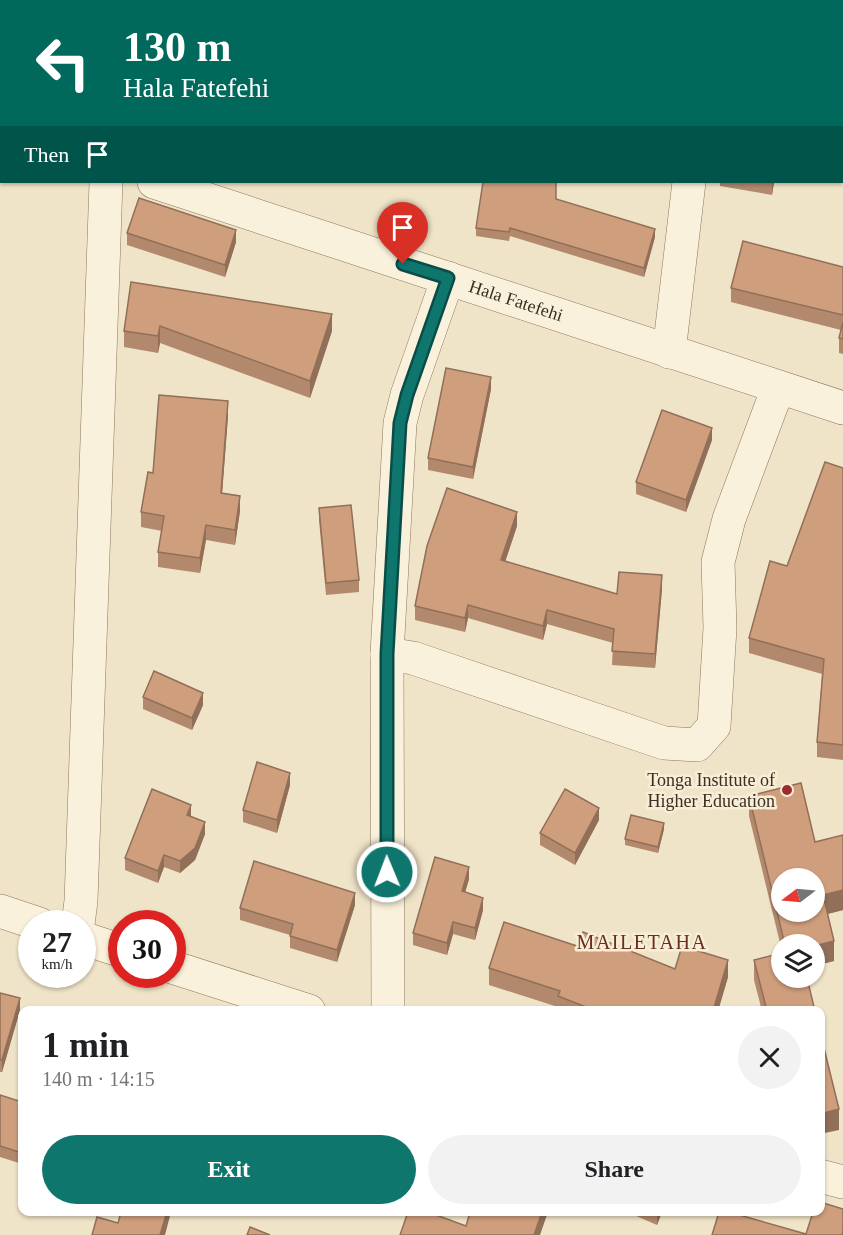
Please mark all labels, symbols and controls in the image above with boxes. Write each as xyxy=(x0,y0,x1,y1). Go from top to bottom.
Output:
icon: left xyxy=(24,24,102,102)
text: 130 m xyxy=(123,24,232,70)
text: Hala Fatefehi xyxy=(123,73,269,103)
icon: arrive xyxy=(81,138,114,171)
text: Then xyxy=(24,142,69,167)
pin xyxy=(377,202,428,264)
icon: arrive xyxy=(386,211,419,244)
street label: Hala Fatefehi xyxy=(467,276,565,325)
place label: Tonga Institute of Higher Education xyxy=(647,770,775,811)
marker: Tonga Institute of Higher Education xyxy=(780,783,794,797)
position arrow xyxy=(355,840,419,904)
north arrow xyxy=(771,868,825,922)
map controls xyxy=(771,868,825,988)
speed limit sign: 30 xyxy=(108,910,186,988)
text: 27 xyxy=(42,925,72,958)
district label: MAILETAHA xyxy=(577,931,707,953)
button: layers xyxy=(771,934,825,988)
text: km/h xyxy=(42,956,72,972)
text: 1 min xyxy=(42,1025,129,1065)
button: close xyxy=(738,1026,801,1089)
text: 140 m · 14:15 xyxy=(42,1068,155,1090)
button: Exit xyxy=(42,1135,416,1204)
button: Share xyxy=(428,1135,801,1204)

